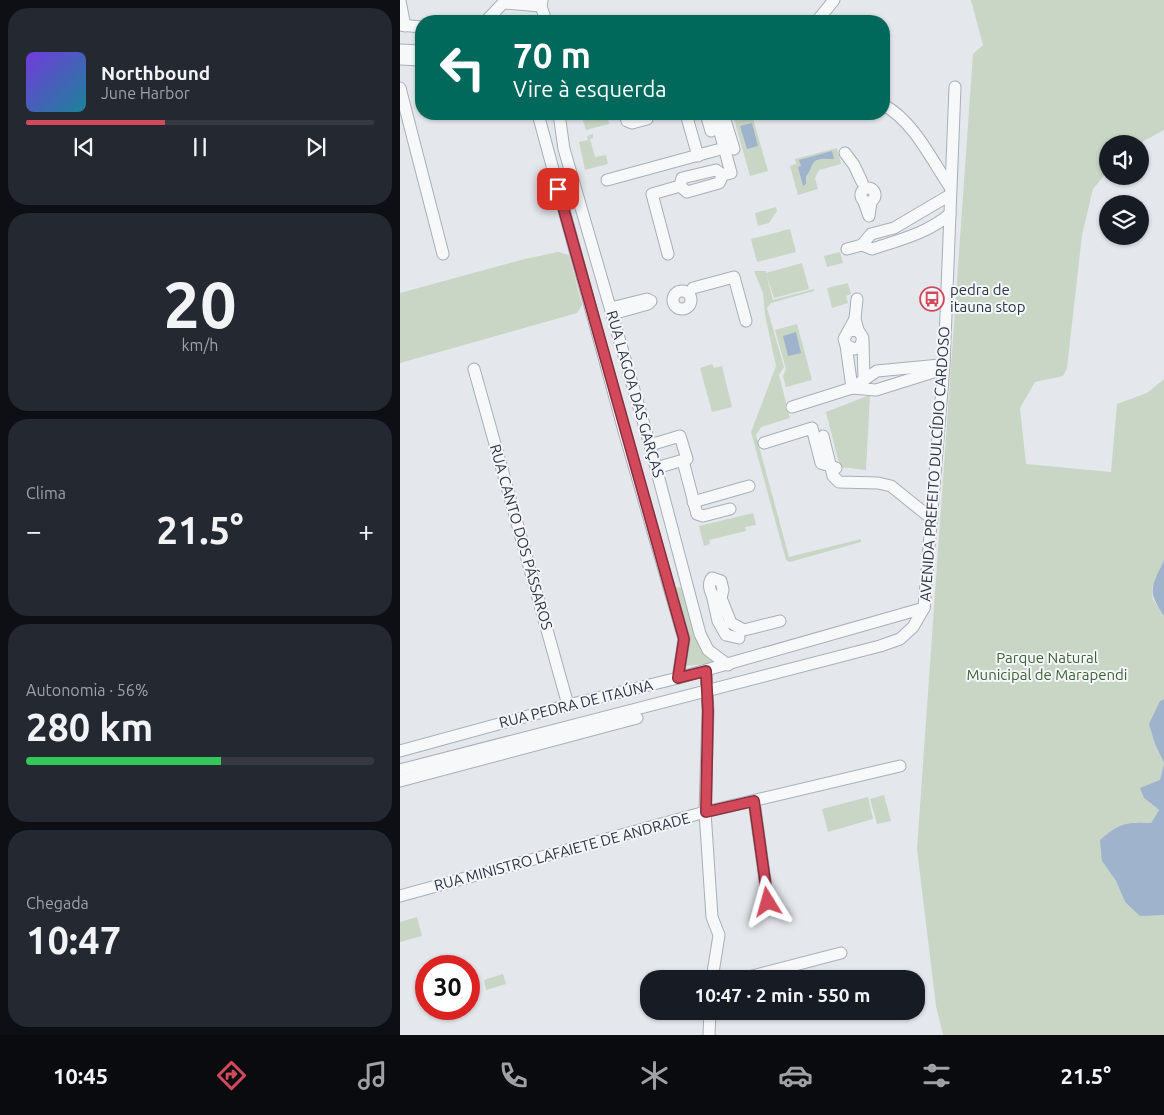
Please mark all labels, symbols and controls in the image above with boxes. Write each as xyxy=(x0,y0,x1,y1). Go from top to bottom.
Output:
icon: left xyxy=(430,35,495,100)
text: 70 m xyxy=(513,35,591,75)
text: Northbound xyxy=(101,62,210,84)
text: Vire à esquerda xyxy=(513,76,667,101)
text: June Harbor xyxy=(101,84,190,102)
icon: previous xyxy=(70,133,98,161)
icon: pause xyxy=(186,133,214,161)
icon: next xyxy=(302,133,330,161)
map controls xyxy=(1099,135,1149,245)
button: sound xyxy=(1099,135,1149,185)
pin xyxy=(537,168,579,210)
icon: arrive xyxy=(544,175,572,203)
button: layers xyxy=(1099,195,1149,245)
text: 20 xyxy=(163,267,237,340)
place label: pedra de itauna stop xyxy=(950,281,1025,315)
bus stop icon: pedra de itauna stop xyxy=(919,286,945,312)
street label: RUA LAGOA DAS GARÇAS xyxy=(603,308,668,480)
street label: AVENIDA PREFEITO DULCÍDIO CARDOSO xyxy=(916,326,953,602)
text: km/h xyxy=(182,336,218,354)
street label: RUA CANTO DOS PÁSSAROS xyxy=(487,442,556,632)
text: Clima xyxy=(26,484,66,502)
text: 21.5° xyxy=(156,509,244,551)
text: − xyxy=(26,515,42,546)
text: + xyxy=(358,515,374,546)
park label: Parque Natural Municipal de Marapendi xyxy=(967,649,1127,683)
street label: RUA PEDRA DE ITAÚNA xyxy=(497,676,655,731)
text: Autonomia · 56% xyxy=(26,681,148,699)
text: 280 km xyxy=(26,706,153,748)
street label: RUA MINISTRO LAFAIETE DE ANDRADE xyxy=(432,809,692,894)
position arrow xyxy=(741,875,793,927)
text: Chegada xyxy=(26,894,89,912)
text: 10:47 xyxy=(26,919,121,961)
speed limit sign: 30 xyxy=(415,955,480,1020)
text: 10:47 · 2 min · 550 m xyxy=(695,984,870,1006)
icon: directions xyxy=(214,1058,249,1093)
icon: music xyxy=(355,1058,390,1093)
icon: phone xyxy=(496,1058,531,1093)
icon: climate xyxy=(637,1058,672,1093)
icon: car xyxy=(778,1058,813,1093)
icon: filters xyxy=(919,1058,954,1093)
text: 10:45 xyxy=(53,1063,108,1088)
text: 21.5° xyxy=(1061,1063,1111,1088)

